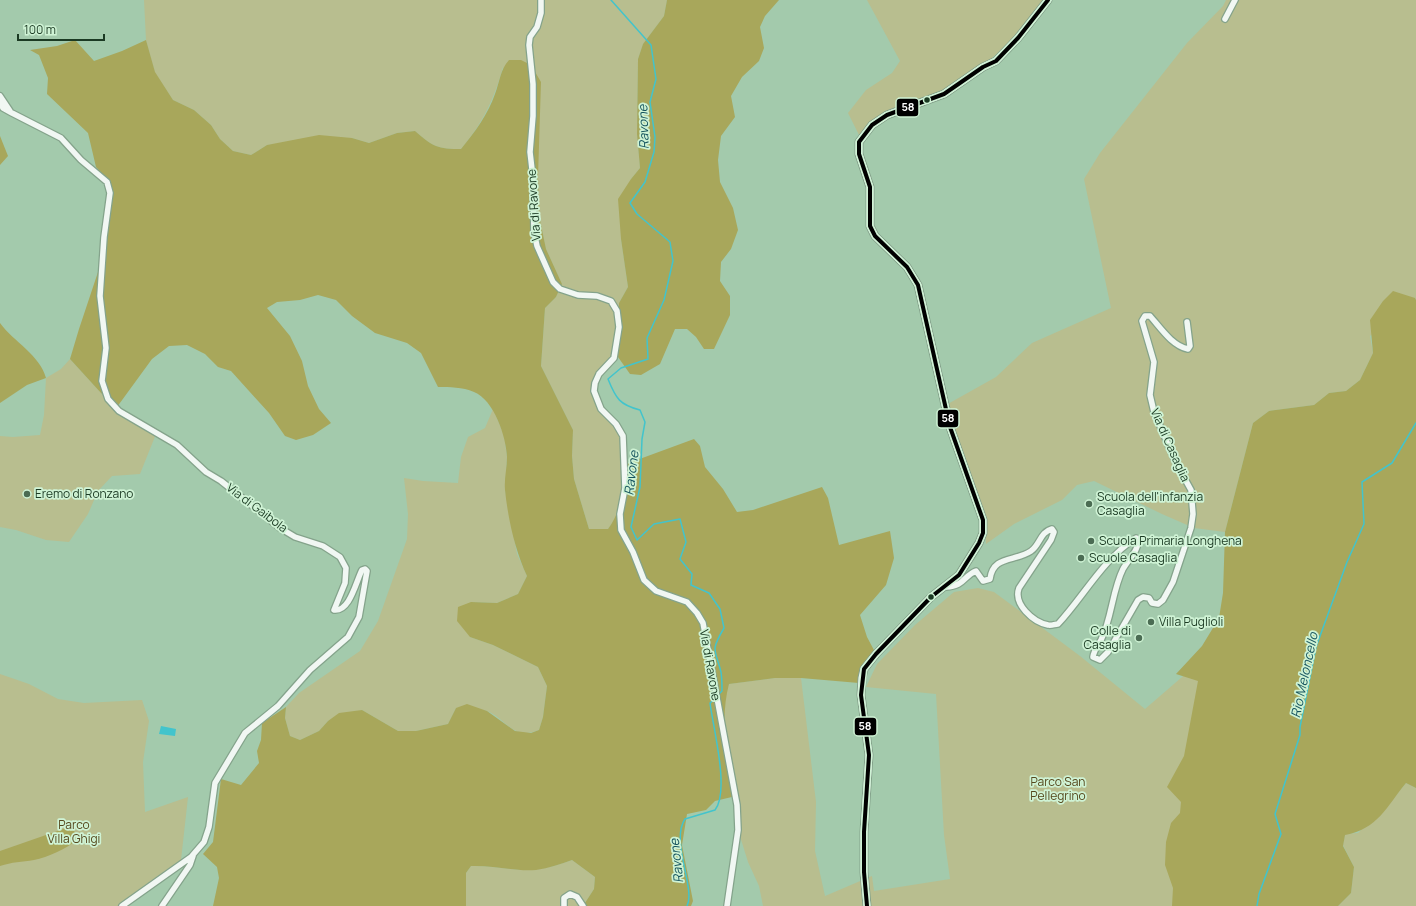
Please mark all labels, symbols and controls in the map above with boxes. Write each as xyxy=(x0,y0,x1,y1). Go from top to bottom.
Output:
scale bar xyxy=(18,16,104,42)
text: 100 m xyxy=(24,21,56,38)
unlabelled marker xyxy=(922,95,932,105)
line badge: 58 xyxy=(896,98,919,117)
text: 58 xyxy=(901,99,915,114)
water label: Ravone xyxy=(633,103,653,150)
street label: Via di Ravone xyxy=(523,168,544,242)
street label: Via di Casaglia xyxy=(1147,405,1194,484)
line badge: 58 xyxy=(937,409,959,428)
text: 58 xyxy=(941,410,955,425)
water label: Ravone xyxy=(619,448,643,496)
street label: Via di Gaibola xyxy=(223,479,291,536)
place label: Eremo di Ronzano xyxy=(35,485,133,502)
place label: Scuola dell'infanzia Casaglia xyxy=(1097,488,1203,519)
marker: Eremo di Ronzano xyxy=(22,489,32,499)
marker: Scuola dell'infanzia Casaglia xyxy=(1084,499,1094,509)
place label: Scuola Primaria Longhena xyxy=(1099,532,1242,549)
marker: Scuola Primaria Longhena xyxy=(1086,536,1096,546)
place label: Scuole Casaglia xyxy=(1089,549,1177,566)
marker: Scuole Casaglia xyxy=(1076,553,1086,563)
unlabelled marker xyxy=(926,592,936,602)
place label: Villa Puglioli xyxy=(1159,613,1223,630)
marker: Villa Puglioli xyxy=(1146,617,1156,627)
place label: Colle di Casaglia xyxy=(1083,622,1131,653)
street label: Via di Ravone xyxy=(696,628,725,702)
water label: Rio Meloncello xyxy=(1286,629,1322,719)
marker: Colle di Casaglia xyxy=(1134,633,1144,643)
line badge: 58 xyxy=(854,717,877,736)
text: 58 xyxy=(858,718,872,733)
park label: Parco San Pellegrino xyxy=(1030,773,1086,804)
park label: Parco Villa Ghigi xyxy=(48,816,100,847)
water label: Ravone xyxy=(665,837,687,884)

